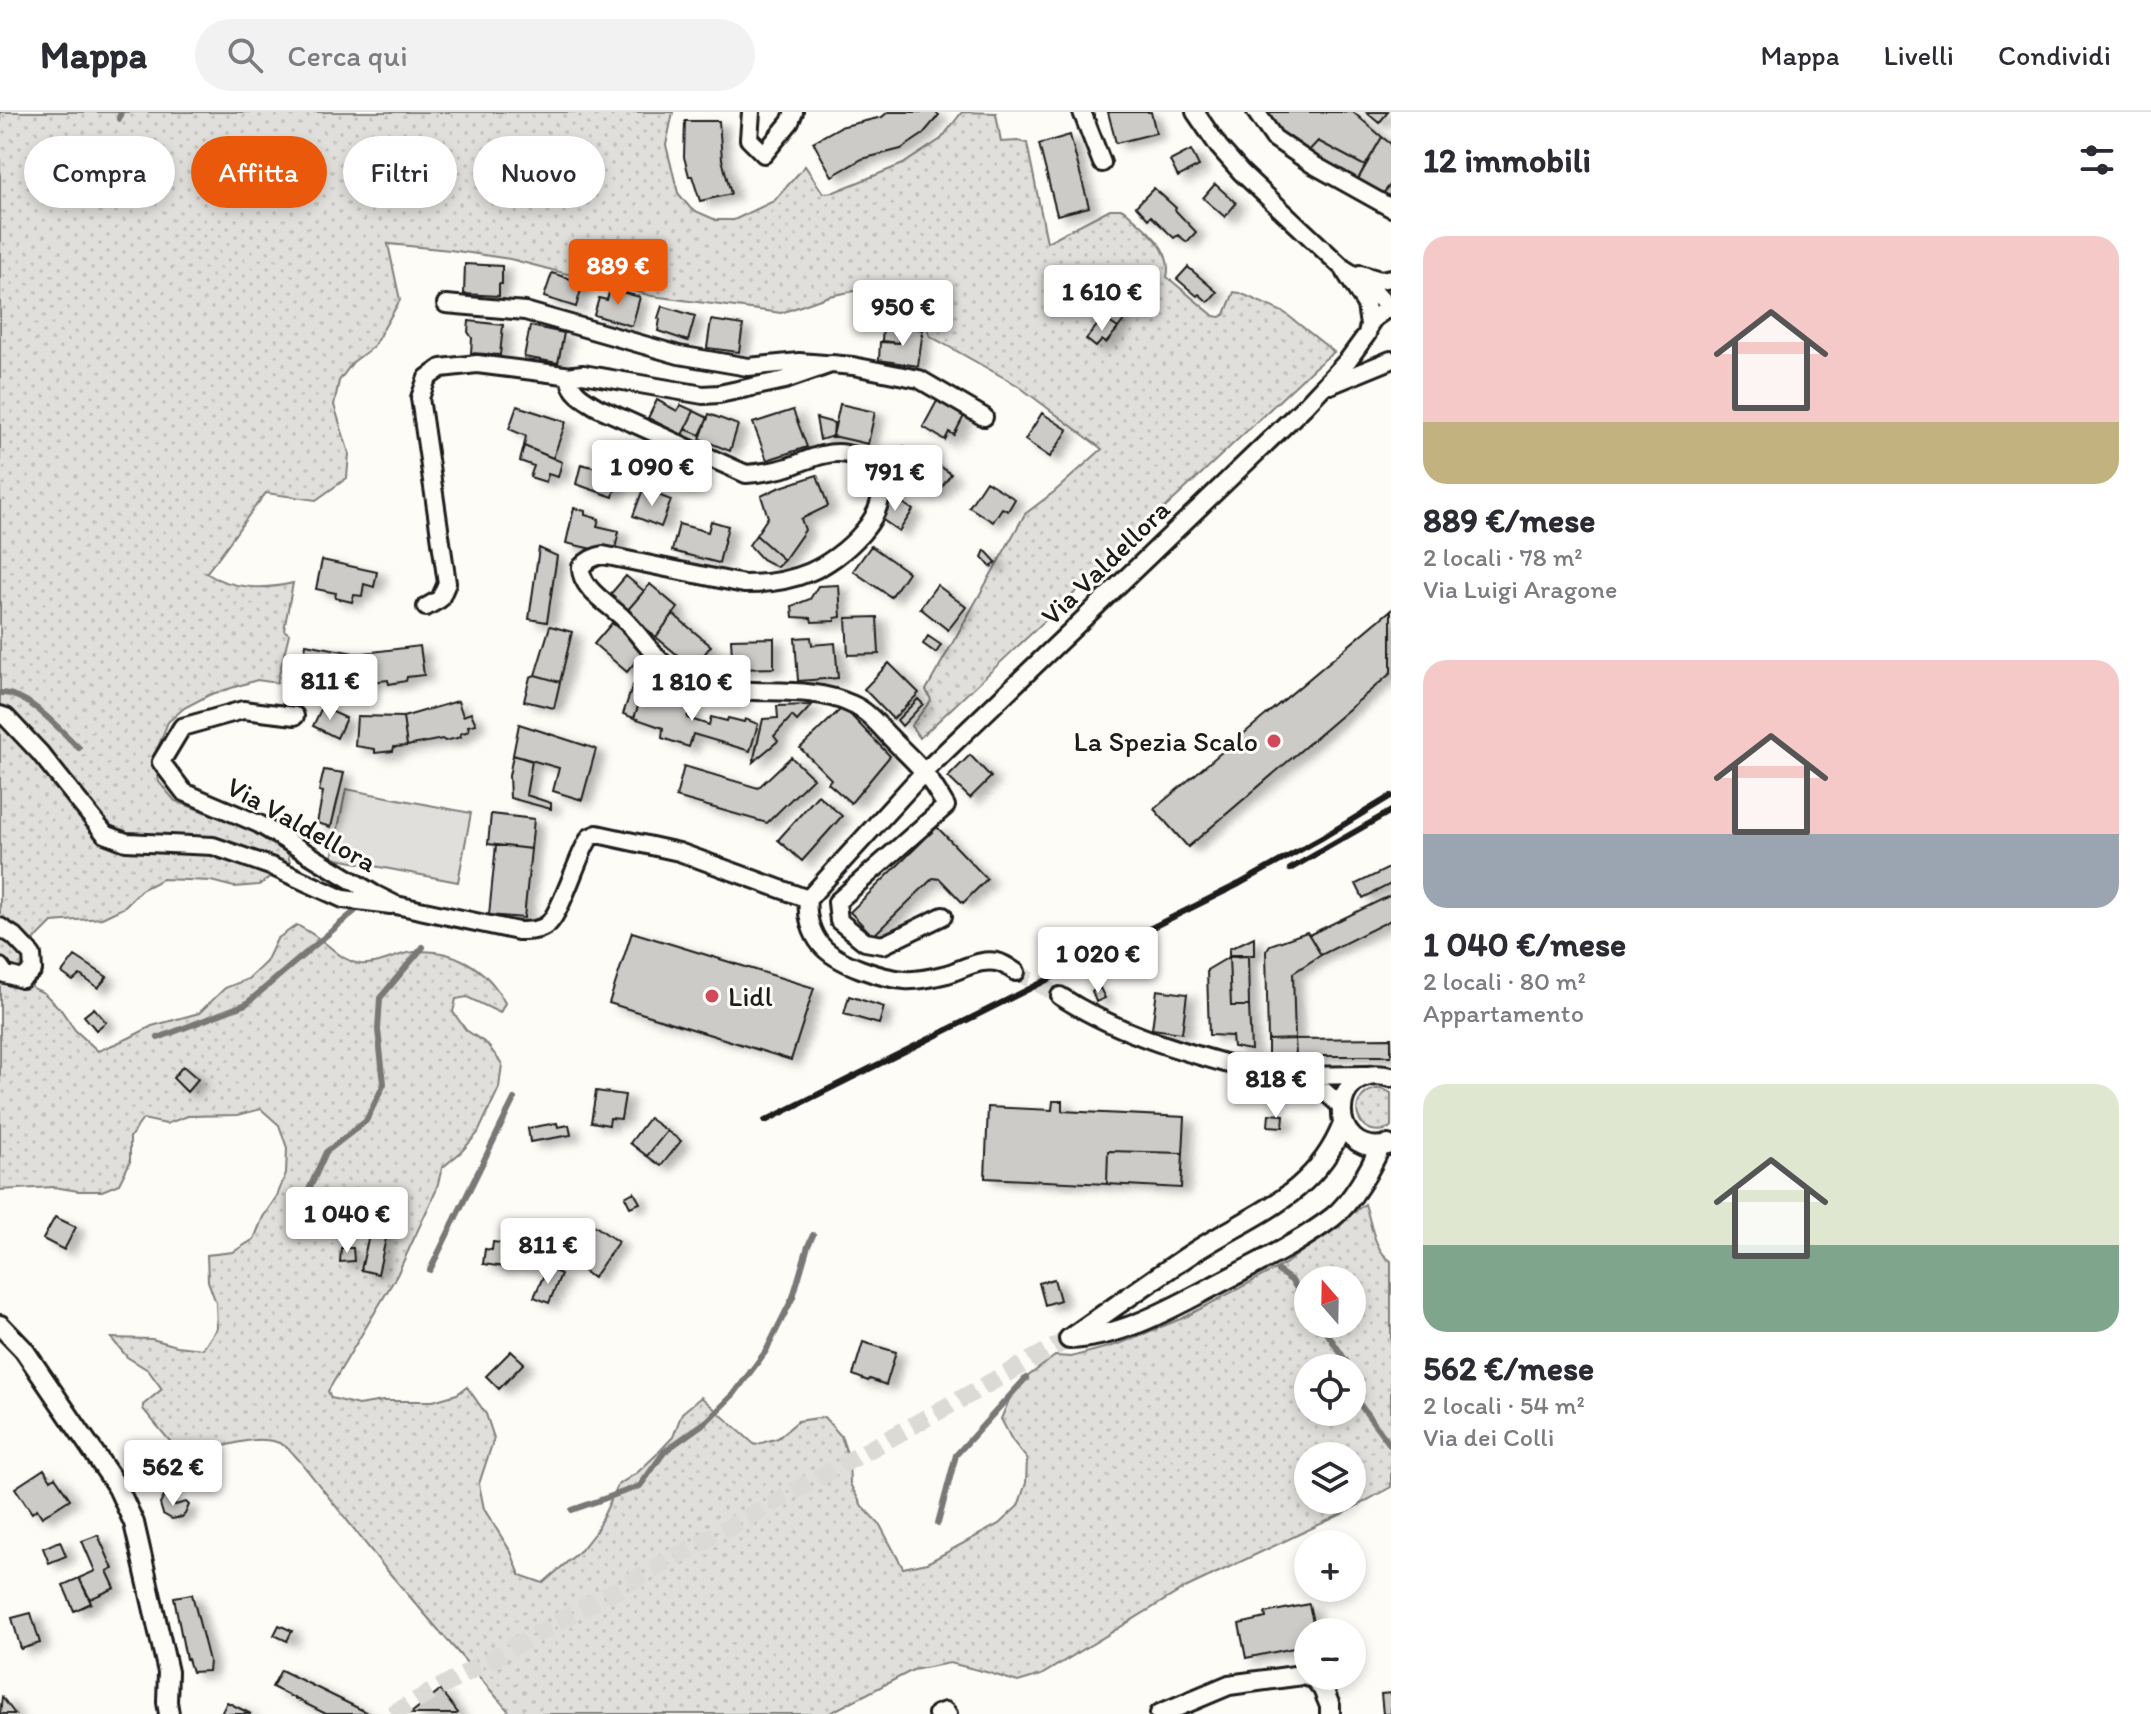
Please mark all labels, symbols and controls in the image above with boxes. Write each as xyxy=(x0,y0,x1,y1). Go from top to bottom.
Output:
search box xyxy=(195,19,755,91)
text: Mappa xyxy=(40,32,147,78)
icon: search xyxy=(223,33,267,77)
text: Cerca qui xyxy=(287,37,408,74)
text: Mappa xyxy=(1760,38,1839,72)
text: Livelli xyxy=(1883,38,1954,72)
text: Condividi xyxy=(1998,38,2111,72)
chip: Compra xyxy=(24,136,175,208)
chip: Affitta xyxy=(191,136,327,208)
chip: Filtri xyxy=(343,136,457,208)
chip: Nuovo xyxy=(473,136,605,208)
icon: filters xyxy=(2075,138,2119,182)
text: 12 immobili xyxy=(1423,140,1591,181)
pin: 889 € xyxy=(562,239,674,307)
text: 889 € xyxy=(587,249,649,281)
pin: 1 610 € xyxy=(1028,265,1176,333)
text: 1 610 € xyxy=(1062,275,1142,307)
pin: 950 € xyxy=(847,280,959,348)
icon: home xyxy=(1699,288,1843,432)
text: 950 € xyxy=(871,290,935,322)
pin: 1 090 € xyxy=(578,440,726,508)
pin: 791 € xyxy=(839,445,951,513)
text: 1 090 € xyxy=(610,450,694,482)
text: 791 € xyxy=(865,455,925,487)
street label: Via Valdellora xyxy=(1033,492,1177,632)
text: 889 €/mese xyxy=(1423,500,1596,541)
text: 2 locali · 78 m² xyxy=(1423,541,1583,573)
text: Via Luigi Aragone xyxy=(1423,573,1617,605)
pin: 811 € xyxy=(274,654,386,722)
pin: 1 810 € xyxy=(618,655,766,723)
text: 811 € xyxy=(300,664,360,696)
text: 1 810 € xyxy=(652,665,732,697)
icon: home xyxy=(1699,712,1843,856)
place label: La Spezia Scalo xyxy=(1074,724,1258,758)
marker: La Spezia Scalo xyxy=(1265,732,1283,750)
street label: Via Valdellora xyxy=(221,769,383,879)
text: 1 040 €/mese xyxy=(1423,924,1626,965)
pin: 1 020 € xyxy=(1024,927,1172,995)
text: 1 020 € xyxy=(1056,937,1140,969)
text: 2 locali · 80 m² xyxy=(1423,965,1586,997)
place label: Lidl xyxy=(728,979,773,1013)
marker: Lidl xyxy=(703,987,721,1005)
text: Appartamento xyxy=(1423,997,1584,1029)
pin: 818 € xyxy=(1220,1052,1332,1120)
text: 818 € xyxy=(1245,1062,1307,1094)
icon: home xyxy=(1699,1136,1843,1280)
pin: 1 040 € xyxy=(273,1187,421,1255)
text: 1 040 € xyxy=(304,1197,390,1229)
pin: 811 € xyxy=(492,1218,604,1286)
text: 811 € xyxy=(518,1228,578,1260)
north arrow xyxy=(1294,1266,1366,1338)
map controls xyxy=(1294,1266,1366,1690)
text: 562 €/mese xyxy=(1423,1348,1594,1389)
button: locate xyxy=(1294,1354,1366,1426)
text: 2 locali · 54 m² xyxy=(1423,1389,1585,1421)
text: Via dei Colli xyxy=(1423,1421,1554,1453)
pin: 562 € xyxy=(117,1440,229,1508)
button: layers xyxy=(1294,1442,1366,1514)
text: 562 € xyxy=(142,1450,204,1482)
button: + xyxy=(1294,1530,1366,1602)
button: − xyxy=(1294,1618,1366,1690)

